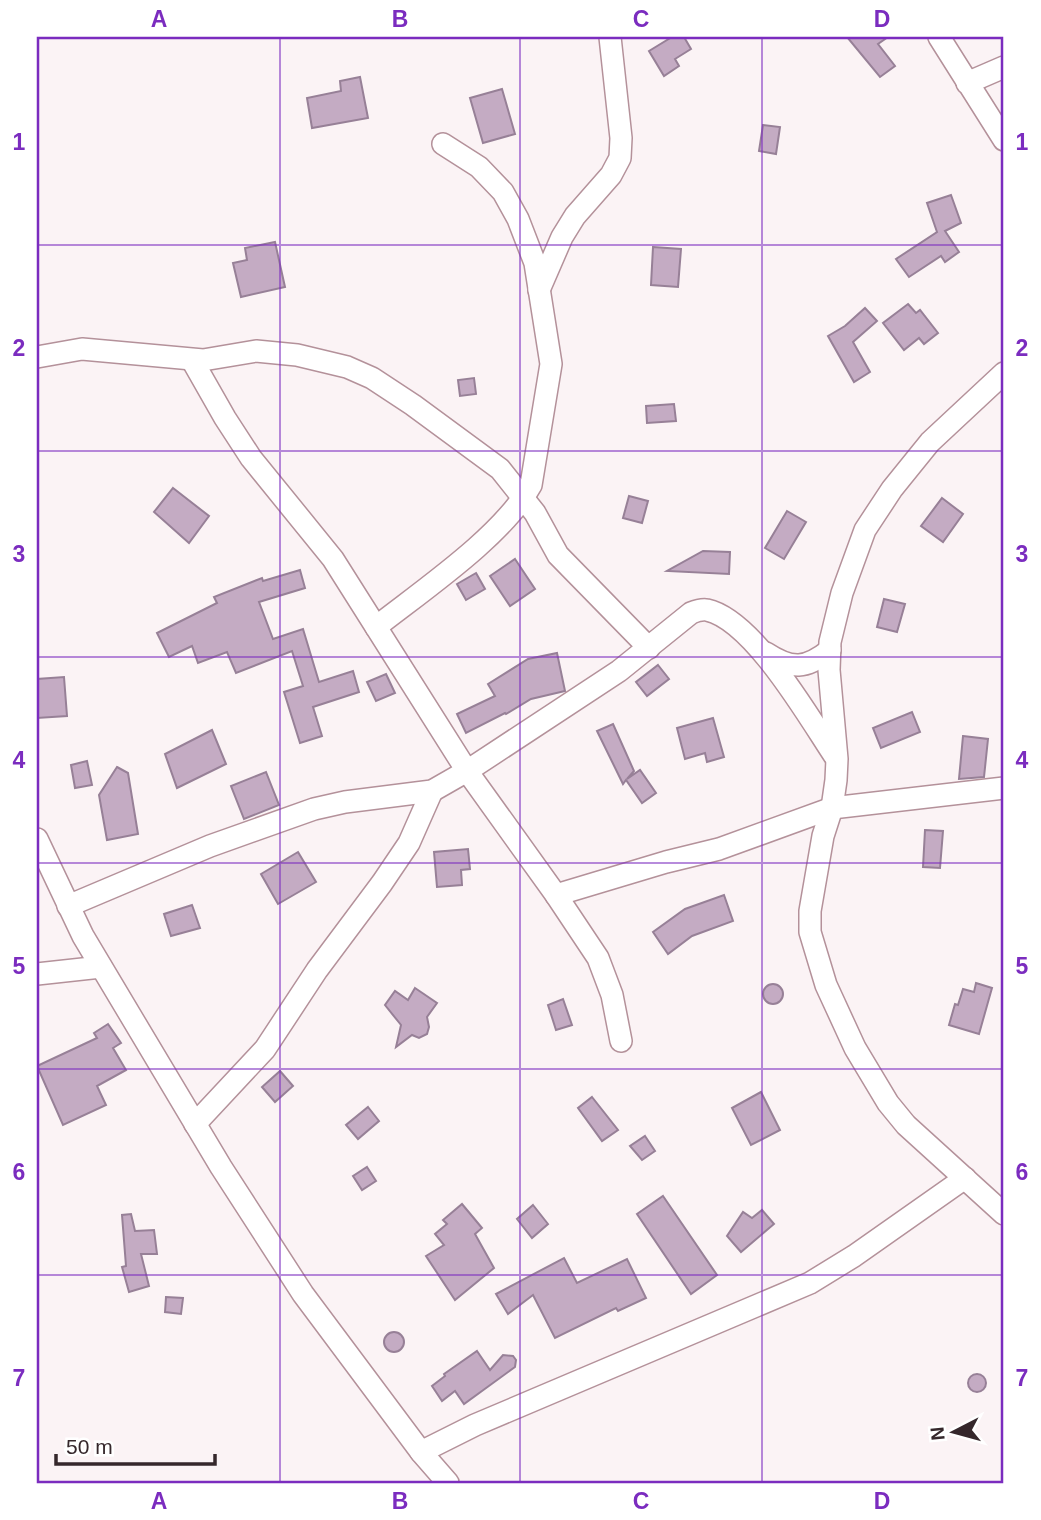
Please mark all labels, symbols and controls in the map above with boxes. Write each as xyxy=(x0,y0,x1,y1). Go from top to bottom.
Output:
text: A xyxy=(151,6,167,32)
text: B xyxy=(392,6,408,32)
text: C xyxy=(633,6,649,32)
text: D xyxy=(874,6,890,32)
text: 1 xyxy=(13,129,26,155)
text: 1 xyxy=(1016,129,1029,155)
text: 2 xyxy=(13,335,25,361)
text: 2 xyxy=(1016,335,1028,361)
text: 3 xyxy=(13,541,25,567)
text: 3 xyxy=(1016,541,1028,567)
text: 4 xyxy=(13,747,26,773)
text: 4 xyxy=(1016,747,1029,773)
text: 5 xyxy=(13,953,26,979)
text: 5 xyxy=(1016,953,1029,979)
text: 6 xyxy=(13,1159,25,1185)
text: 6 xyxy=(1016,1159,1028,1185)
text: 7 xyxy=(13,1365,25,1391)
text: 7 xyxy=(1016,1365,1028,1391)
north arrow xyxy=(918,1398,988,1468)
scale bar xyxy=(56,1422,215,1466)
text: N xyxy=(926,1426,949,1442)
text: 50 m xyxy=(66,1435,113,1458)
text: A xyxy=(151,1488,167,1514)
text: B xyxy=(392,1488,408,1514)
text: C xyxy=(633,1488,649,1514)
text: D xyxy=(874,1488,890,1514)

